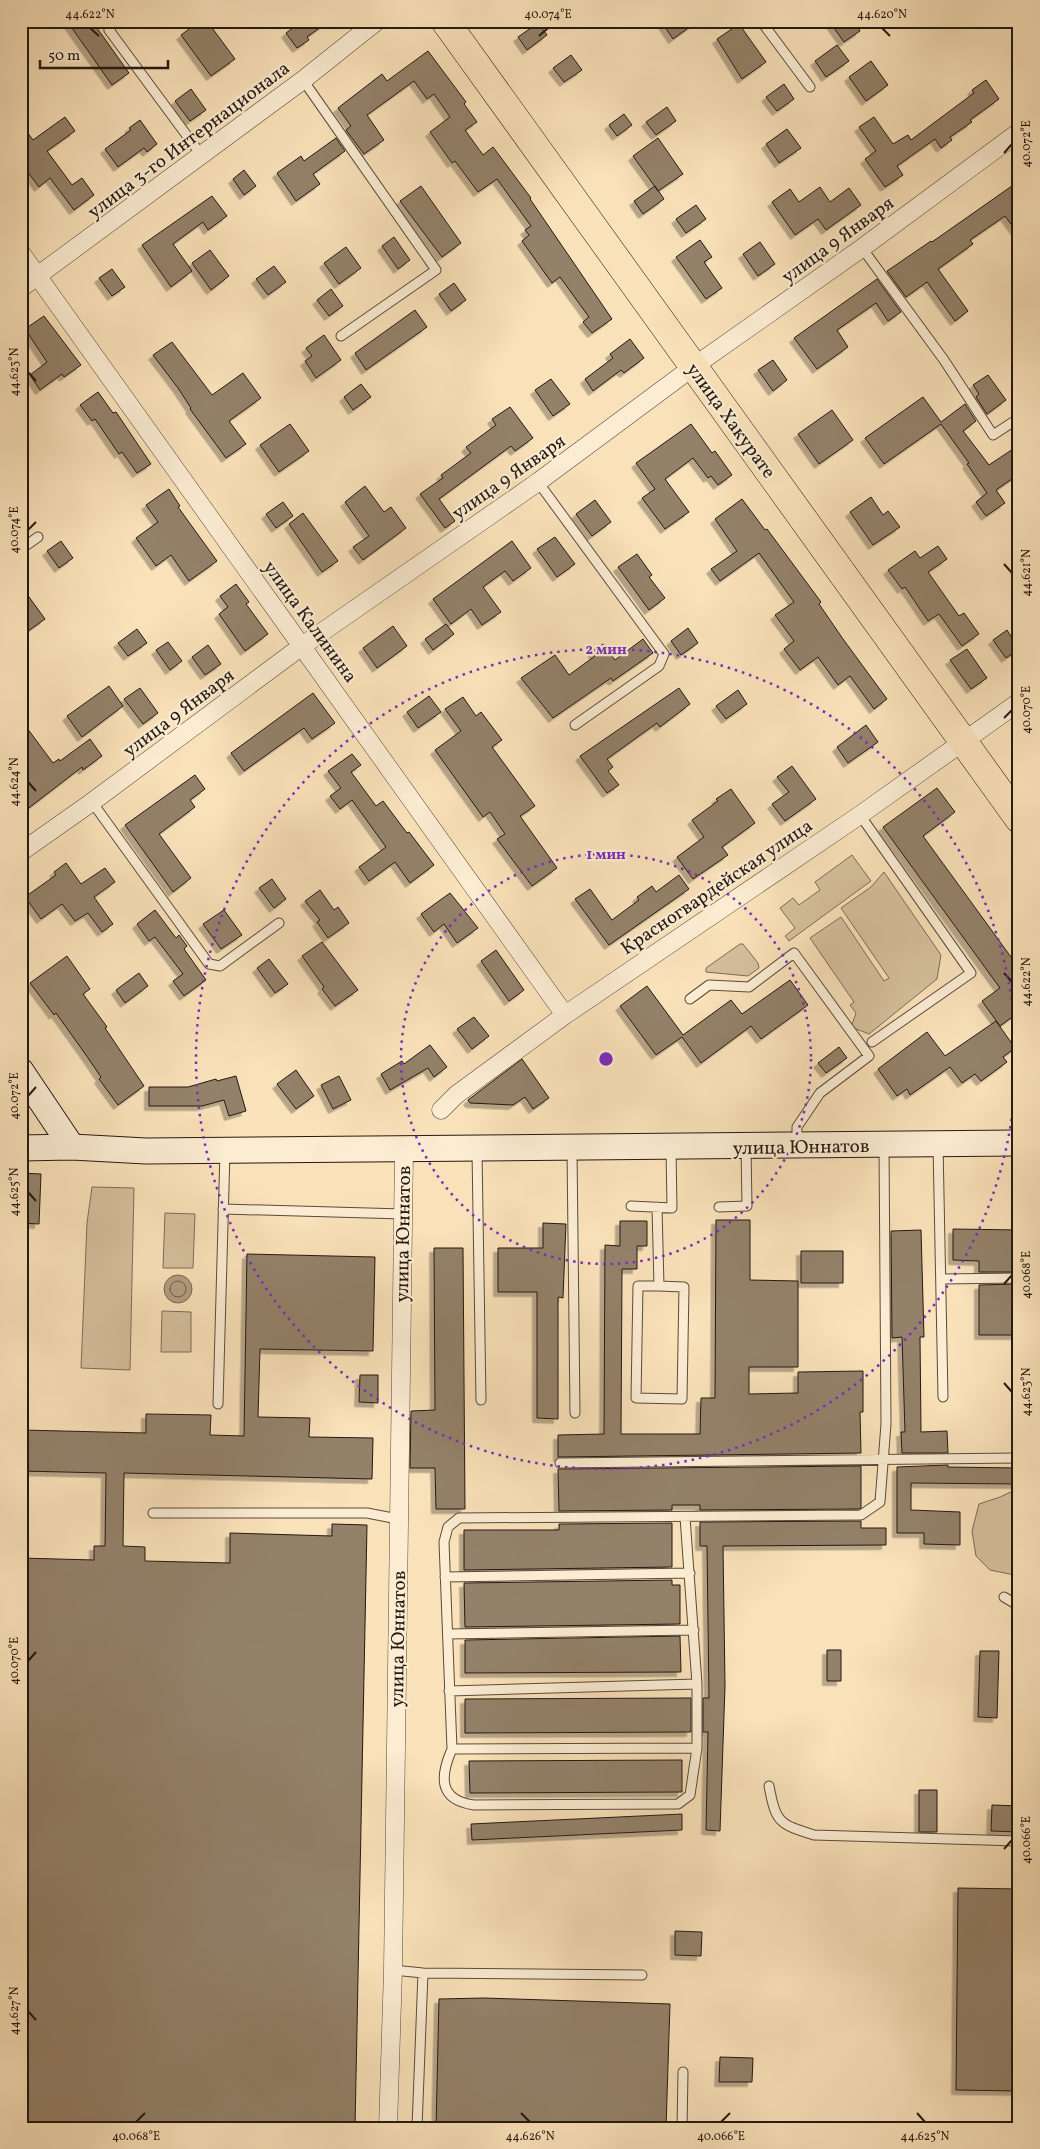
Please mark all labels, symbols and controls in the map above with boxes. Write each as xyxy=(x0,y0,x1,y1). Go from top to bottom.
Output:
text: 44.622°N xyxy=(65,7,115,23)
text: 40.074°E xyxy=(524,7,572,23)
text: 44.620°N xyxy=(857,7,907,23)
scale bar xyxy=(40,38,168,70)
text: 50 m xyxy=(48,46,80,67)
street label: улица 3-го Интернационала xyxy=(83,56,296,225)
text: 40.072°E xyxy=(1019,120,1035,168)
street label: улица 9 Января xyxy=(777,191,900,290)
text: 44.623°N xyxy=(7,347,23,396)
street label: улица Хакурате xyxy=(680,358,781,484)
street label: улица 9 Января xyxy=(447,429,571,527)
text: 40.074°E xyxy=(7,506,23,554)
text: 44.621°N xyxy=(1019,549,1035,597)
street label: улица Калинина xyxy=(256,556,363,689)
text: 2 мин xyxy=(585,640,627,661)
street label: улица 9 Января xyxy=(118,663,240,764)
text: 40.070°E xyxy=(1019,686,1035,734)
text: 44.624°N xyxy=(7,757,23,807)
street label: Красногвардейская улица xyxy=(616,814,818,962)
text: 1 мин xyxy=(586,845,626,866)
text: 44.622°N xyxy=(1019,957,1035,1007)
centre of rings xyxy=(597,1050,615,1068)
text: 40.072°E xyxy=(7,1072,23,1120)
street label: улица Юннатов xyxy=(732,1134,870,1162)
street label: улица Юннатов xyxy=(390,1165,418,1303)
text: 44.625°N xyxy=(7,1167,23,1216)
text: 40.068°E xyxy=(1019,1251,1035,1299)
text: 44.623°N xyxy=(1019,1367,1035,1416)
street label: улица Юннатов xyxy=(385,1570,413,1708)
text: 40.070°E xyxy=(7,1637,23,1685)
text: 40.066°E xyxy=(1019,1816,1035,1864)
text: 44.627°N xyxy=(7,1987,23,2035)
text: 40.068°E xyxy=(112,2129,160,2145)
text: 44.626°N xyxy=(505,2129,555,2145)
text: 40.066°E xyxy=(697,2129,745,2145)
text: 44.625°N xyxy=(901,2129,950,2145)

